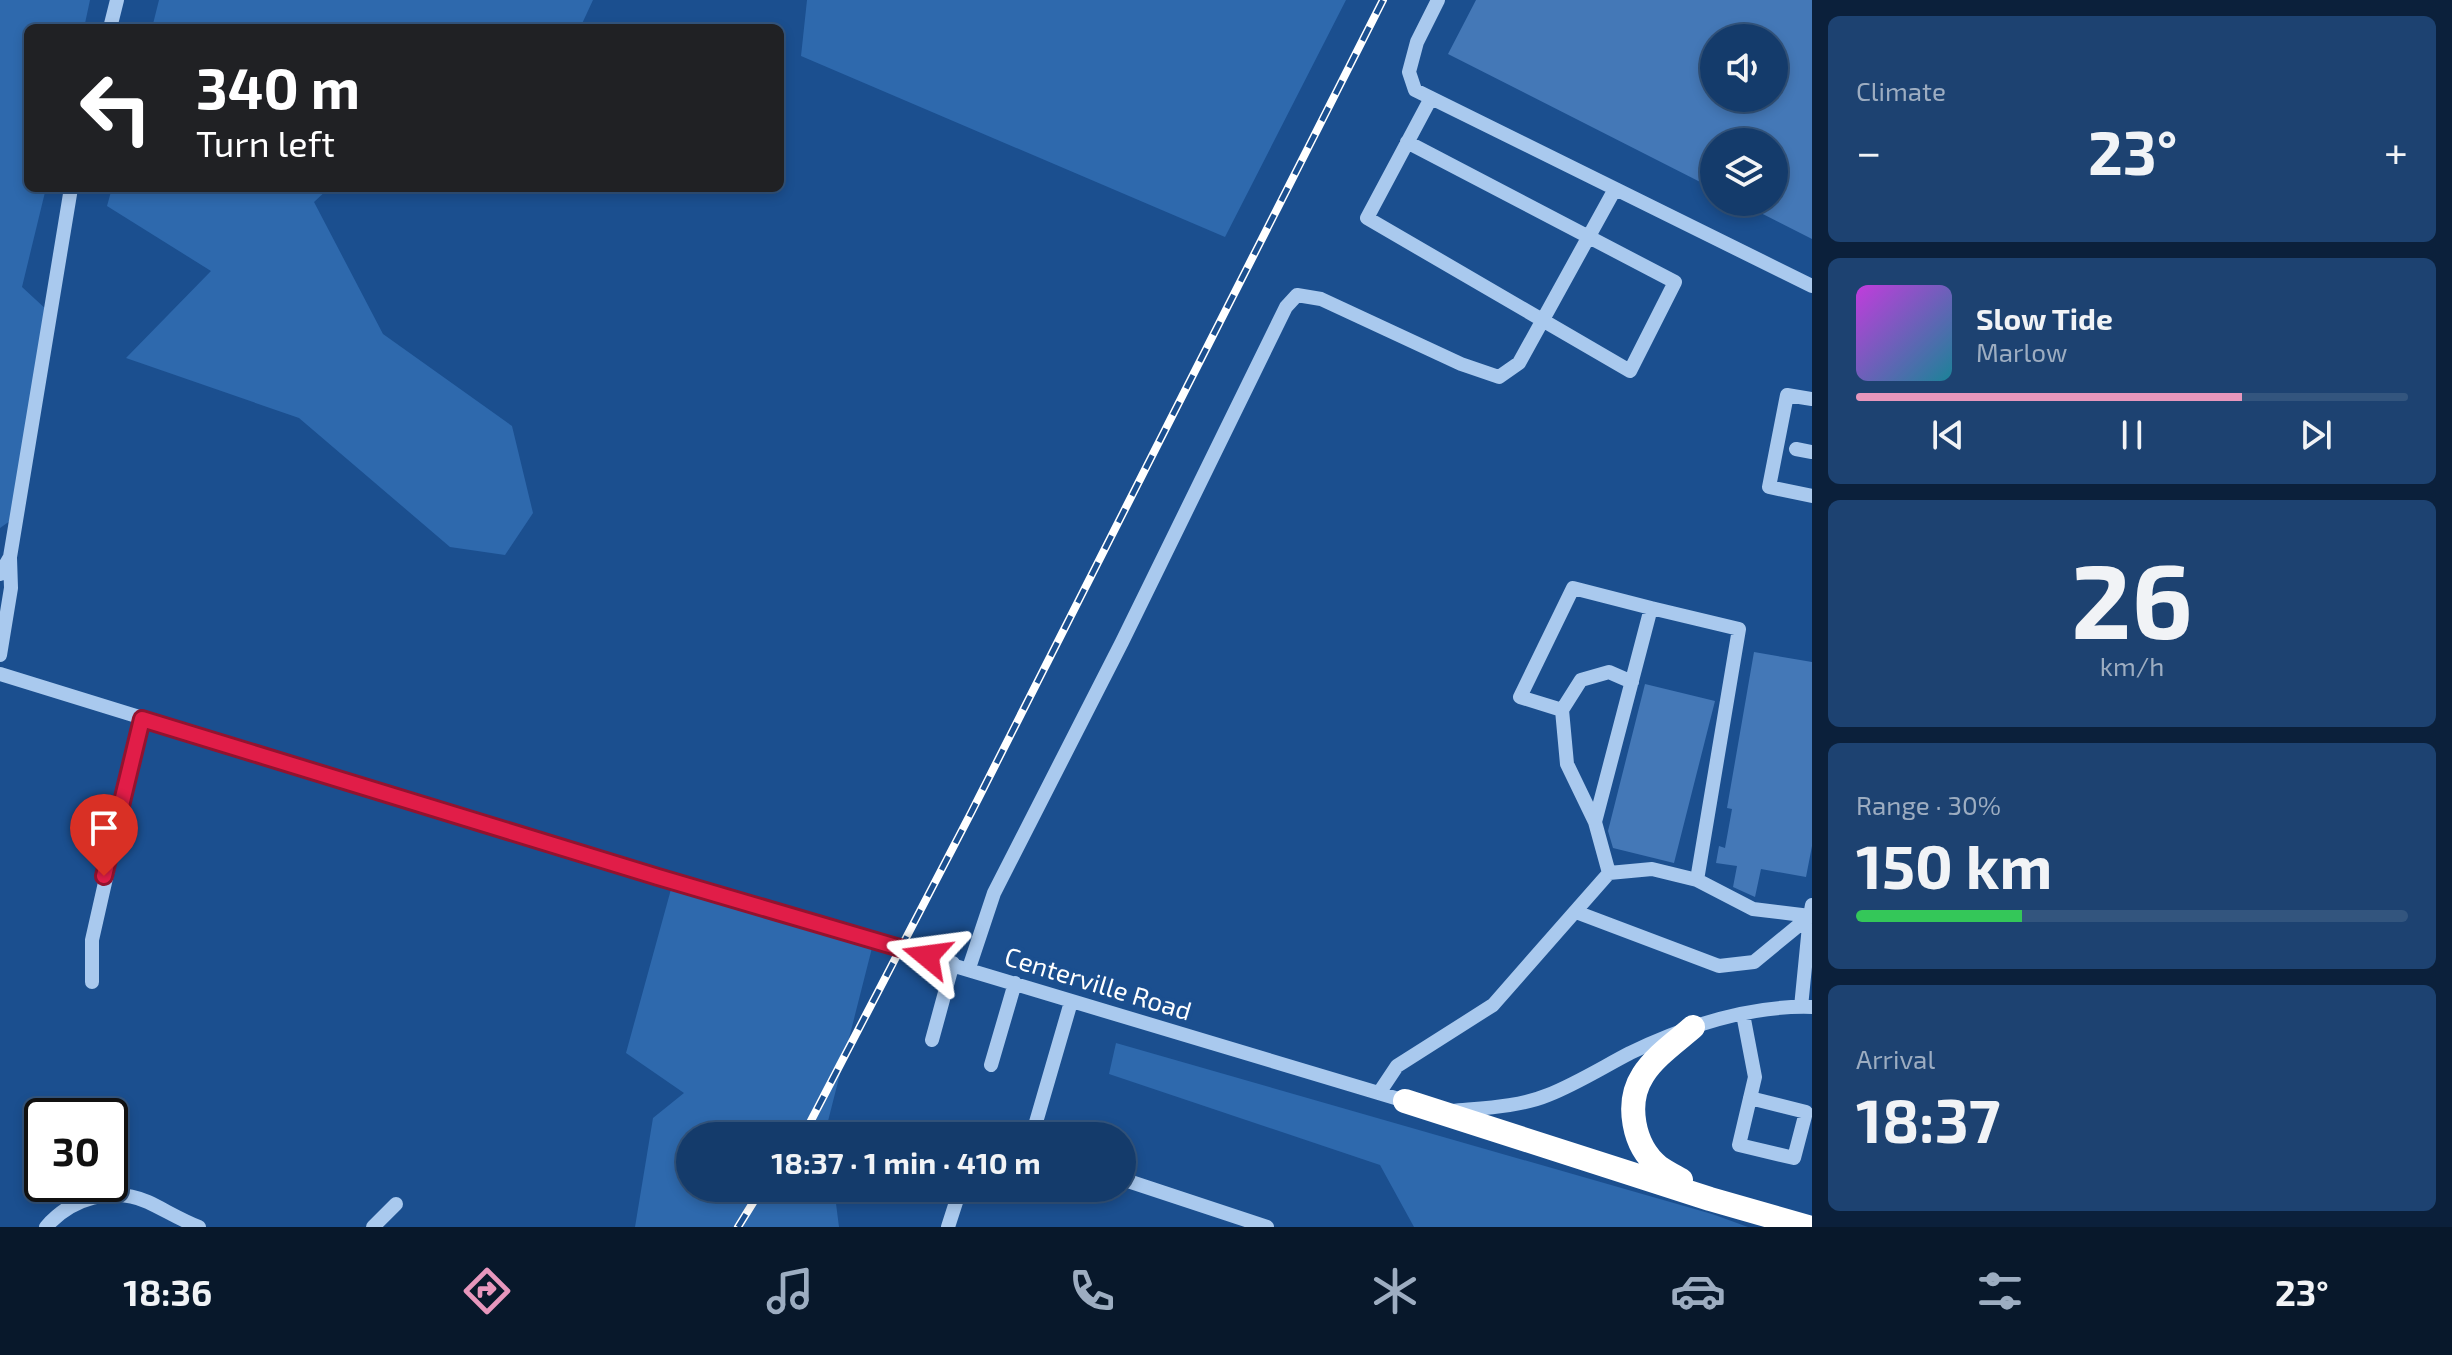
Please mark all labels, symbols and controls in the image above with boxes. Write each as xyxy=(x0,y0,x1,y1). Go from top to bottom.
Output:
map controls xyxy=(1700,24,1788,216)
button: sound xyxy=(1700,24,1788,112)
text: 340 m xyxy=(196,53,360,120)
icon: left xyxy=(64,56,168,160)
text: Climate xyxy=(1856,75,1946,106)
text: 23° xyxy=(2088,115,2178,187)
text: Turn left xyxy=(196,121,335,164)
text: − xyxy=(1856,124,1882,177)
text: + xyxy=(2384,124,2408,177)
button: layers xyxy=(1700,128,1788,216)
text: Slow Tide xyxy=(1976,300,2113,336)
text: Marlow xyxy=(1976,336,2067,367)
icon: previous xyxy=(1926,413,1970,457)
icon: pause xyxy=(2110,413,2154,457)
icon: next xyxy=(2294,413,2338,457)
text: 26 xyxy=(2071,535,2193,660)
text: km/h xyxy=(2100,650,2164,681)
text: Range · 30% xyxy=(1856,789,2001,820)
pin xyxy=(70,794,138,876)
icon: arrive xyxy=(82,806,126,850)
text: 150 km xyxy=(1856,829,2052,901)
position arrow xyxy=(885,914,969,998)
street label: Centerville Road xyxy=(1001,939,1195,1026)
text: Arrival xyxy=(1856,1043,1935,1074)
text: 18:37 xyxy=(1856,1083,2000,1155)
speed limit sign: 30 xyxy=(24,1098,128,1202)
text: 18:37 · 1 min · 410 m xyxy=(771,1144,1041,1180)
icon: directions xyxy=(459,1263,515,1319)
icon: music xyxy=(762,1263,818,1319)
icon: phone xyxy=(1064,1263,1120,1319)
icon: climate xyxy=(1367,1263,1423,1319)
icon: car xyxy=(1670,1263,1726,1319)
icon: filters xyxy=(1972,1263,2028,1319)
text: 18:36 xyxy=(123,1270,212,1313)
text: 23° xyxy=(2275,1270,2329,1313)

